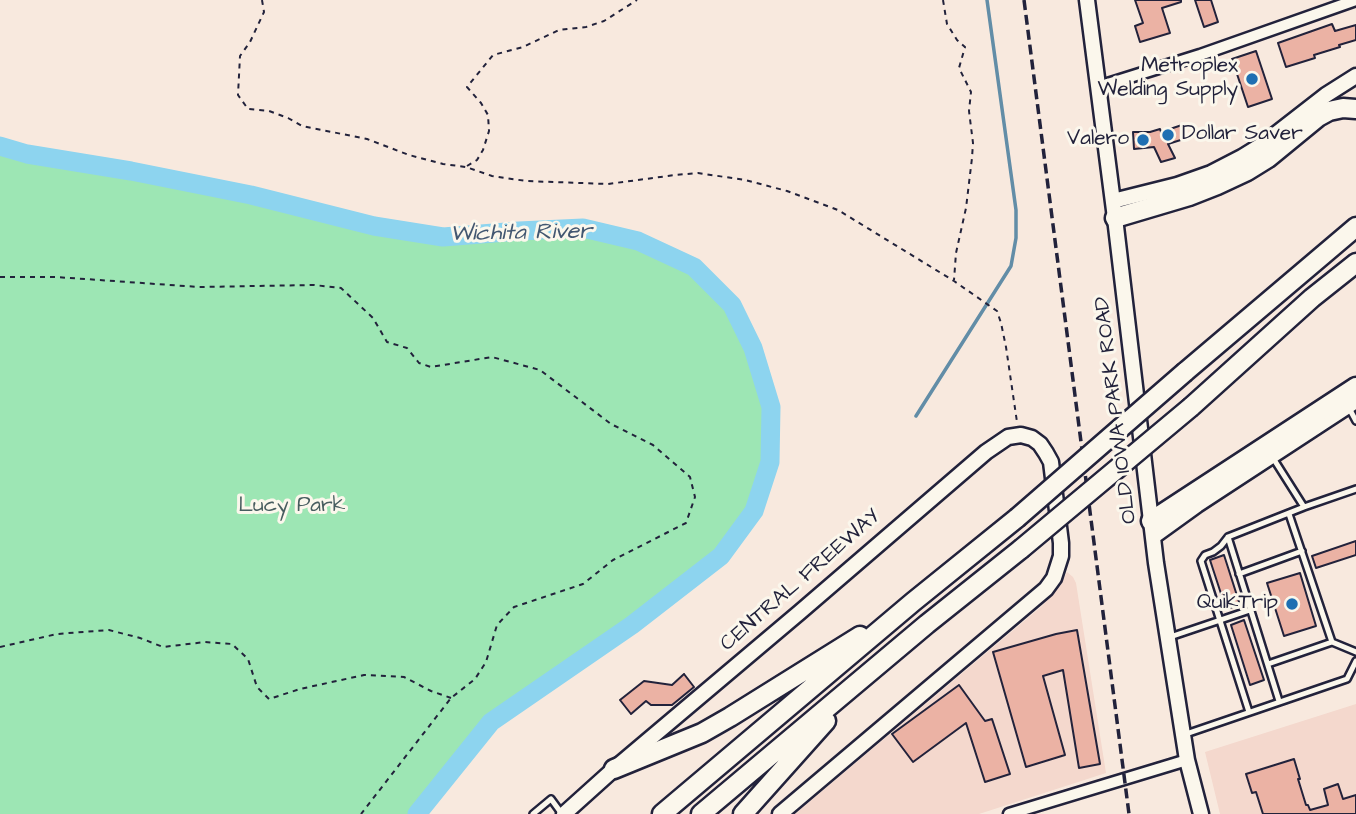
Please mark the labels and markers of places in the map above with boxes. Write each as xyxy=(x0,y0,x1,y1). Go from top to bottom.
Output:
place label: Metroplex Welding Supply xyxy=(1098,54,1238,104)
marker: Metroplex Welding Supply xyxy=(1244,71,1260,87)
place label: Dollar Saver xyxy=(1182,122,1303,148)
place label: Valero xyxy=(1067,127,1129,153)
marker: Dollar Saver xyxy=(1160,127,1176,143)
marker: Valero xyxy=(1135,132,1151,148)
place label: QuikTrip xyxy=(1197,591,1278,617)
marker: QuikTrip xyxy=(1284,596,1300,612)

